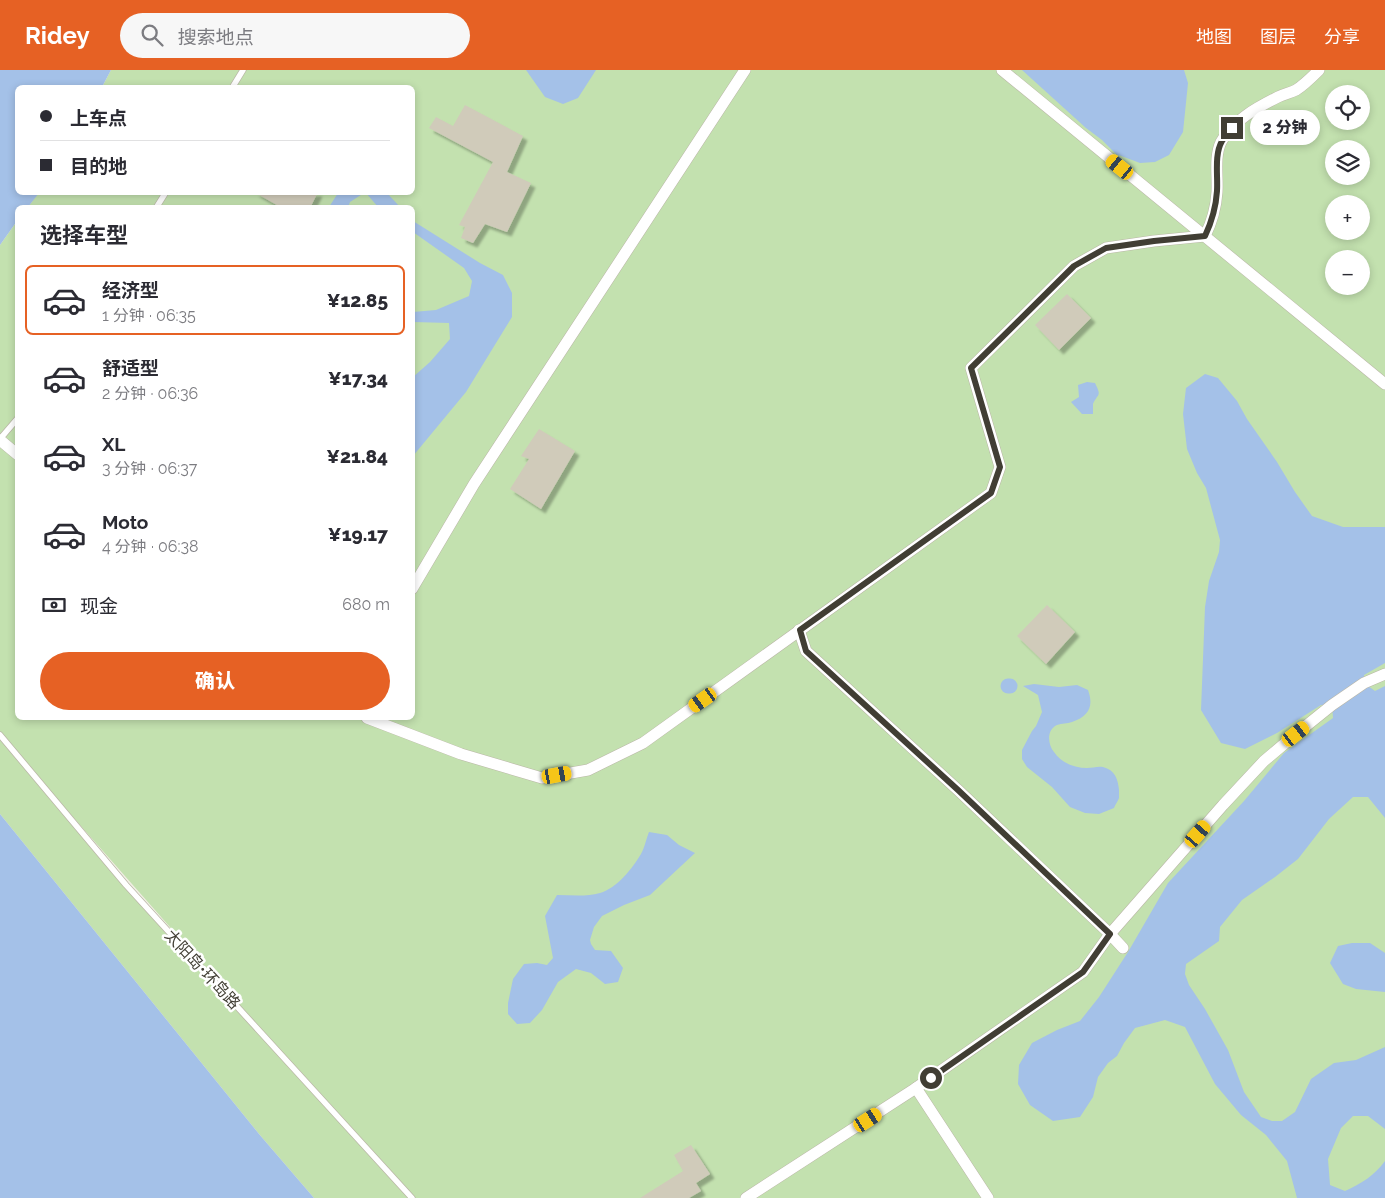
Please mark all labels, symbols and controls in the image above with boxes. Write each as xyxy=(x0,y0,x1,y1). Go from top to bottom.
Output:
search box xyxy=(120,13,470,58)
text: Ridey xyxy=(25,21,90,50)
icon: search xyxy=(138,21,166,49)
text: 搜索地点 xyxy=(178,26,254,48)
text: 地图 xyxy=(1196,26,1232,47)
text: 图层 xyxy=(1260,26,1296,47)
text: 分享 xyxy=(1324,26,1360,47)
map controls xyxy=(1325,85,1370,295)
button: locate xyxy=(1325,85,1370,130)
text: 上车点 xyxy=(70,107,127,129)
callout: 2 分钟 xyxy=(1250,110,1320,146)
route end xyxy=(1221,117,1243,139)
text: 2 分钟 xyxy=(1262,118,1308,137)
button: layers xyxy=(1325,140,1370,185)
car xyxy=(1103,152,1136,182)
text: 目的地 xyxy=(70,155,127,177)
button: + xyxy=(1325,195,1370,240)
text: 选择车型 xyxy=(40,222,128,248)
button: − xyxy=(1325,250,1370,295)
icon: car xyxy=(42,278,87,323)
text: 经济型 xyxy=(102,279,159,301)
text: ¥12.85 xyxy=(327,289,388,311)
text: 1 分钟 · 06:35 xyxy=(102,306,196,325)
icon: car xyxy=(42,356,87,401)
text: 舒适型 xyxy=(102,357,159,379)
text: ¥17.34 xyxy=(328,367,388,389)
text: 2 分钟 · 06:36 xyxy=(102,384,198,403)
text: XL xyxy=(102,433,125,455)
icon: car xyxy=(42,434,87,479)
text: ¥21.84 xyxy=(326,445,388,467)
text: 3 分钟 · 06:37 xyxy=(102,459,197,478)
text: Moto xyxy=(102,511,148,533)
icon: car xyxy=(42,512,87,557)
text: ¥19.17 xyxy=(328,523,388,545)
text: 4 分钟 · 06:38 xyxy=(102,537,198,556)
icon: cash xyxy=(40,591,68,619)
text: 现金 xyxy=(80,595,118,617)
text: 680 m xyxy=(342,595,390,614)
button: 确认 xyxy=(40,652,390,710)
car xyxy=(686,685,719,715)
car xyxy=(1279,719,1312,749)
car xyxy=(540,765,573,785)
car xyxy=(1182,818,1213,850)
street label: 太阳岛•环岛路 xyxy=(161,926,244,1013)
route start xyxy=(920,1067,942,1089)
car xyxy=(851,1106,884,1134)

